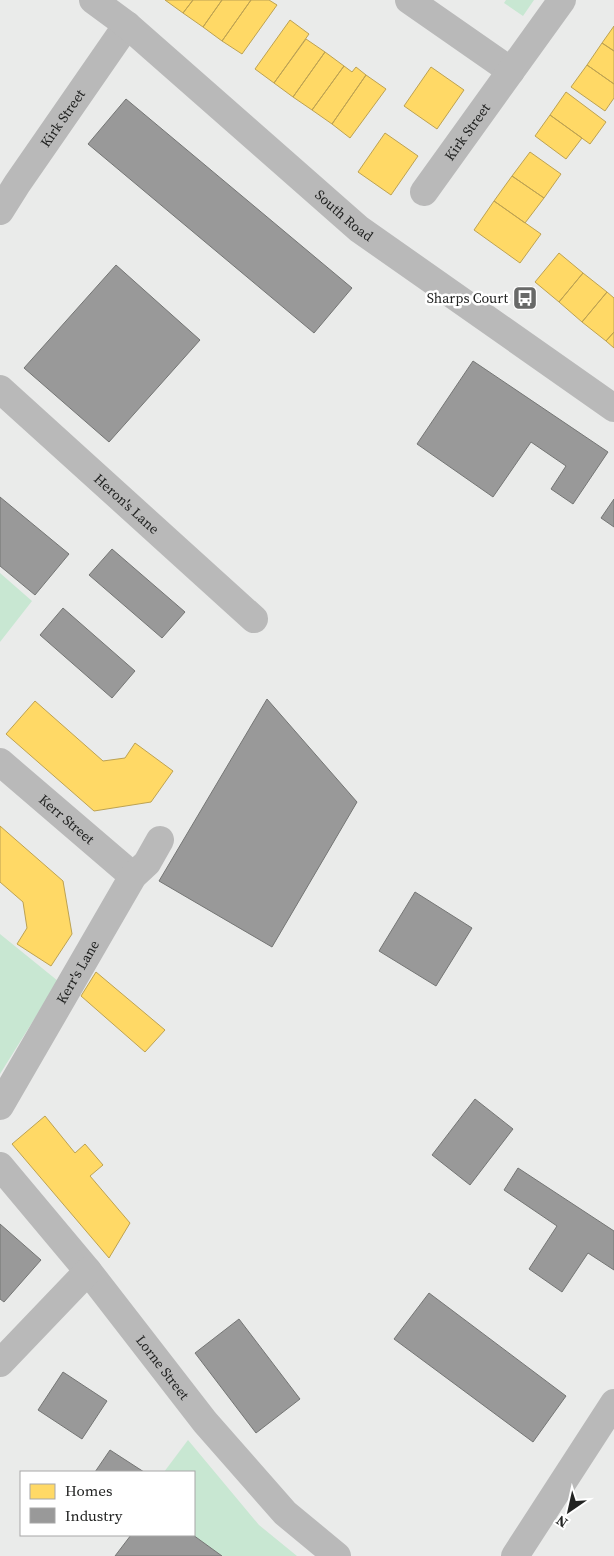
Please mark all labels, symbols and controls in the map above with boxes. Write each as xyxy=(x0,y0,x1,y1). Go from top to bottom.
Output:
street label: Kirk Street xyxy=(35,85,90,151)
street label: Kirk Street xyxy=(440,99,495,165)
street label: South Road xyxy=(311,185,377,246)
bus stop icon: Sharps Court xyxy=(512,285,538,311)
place label: Sharps Court xyxy=(427,288,508,308)
street label: Heron's Lane xyxy=(90,469,164,539)
street label: Kerr Street xyxy=(35,790,99,849)
street label: Kerr's Lane xyxy=(51,936,104,1007)
street label: Lorne Street xyxy=(131,1331,195,1404)
legend xyxy=(20,1471,195,1536)
text: Homes xyxy=(65,1480,112,1501)
north arrow xyxy=(544,1486,594,1536)
text: Industry xyxy=(65,1505,123,1526)
text: N xyxy=(552,1511,572,1533)

